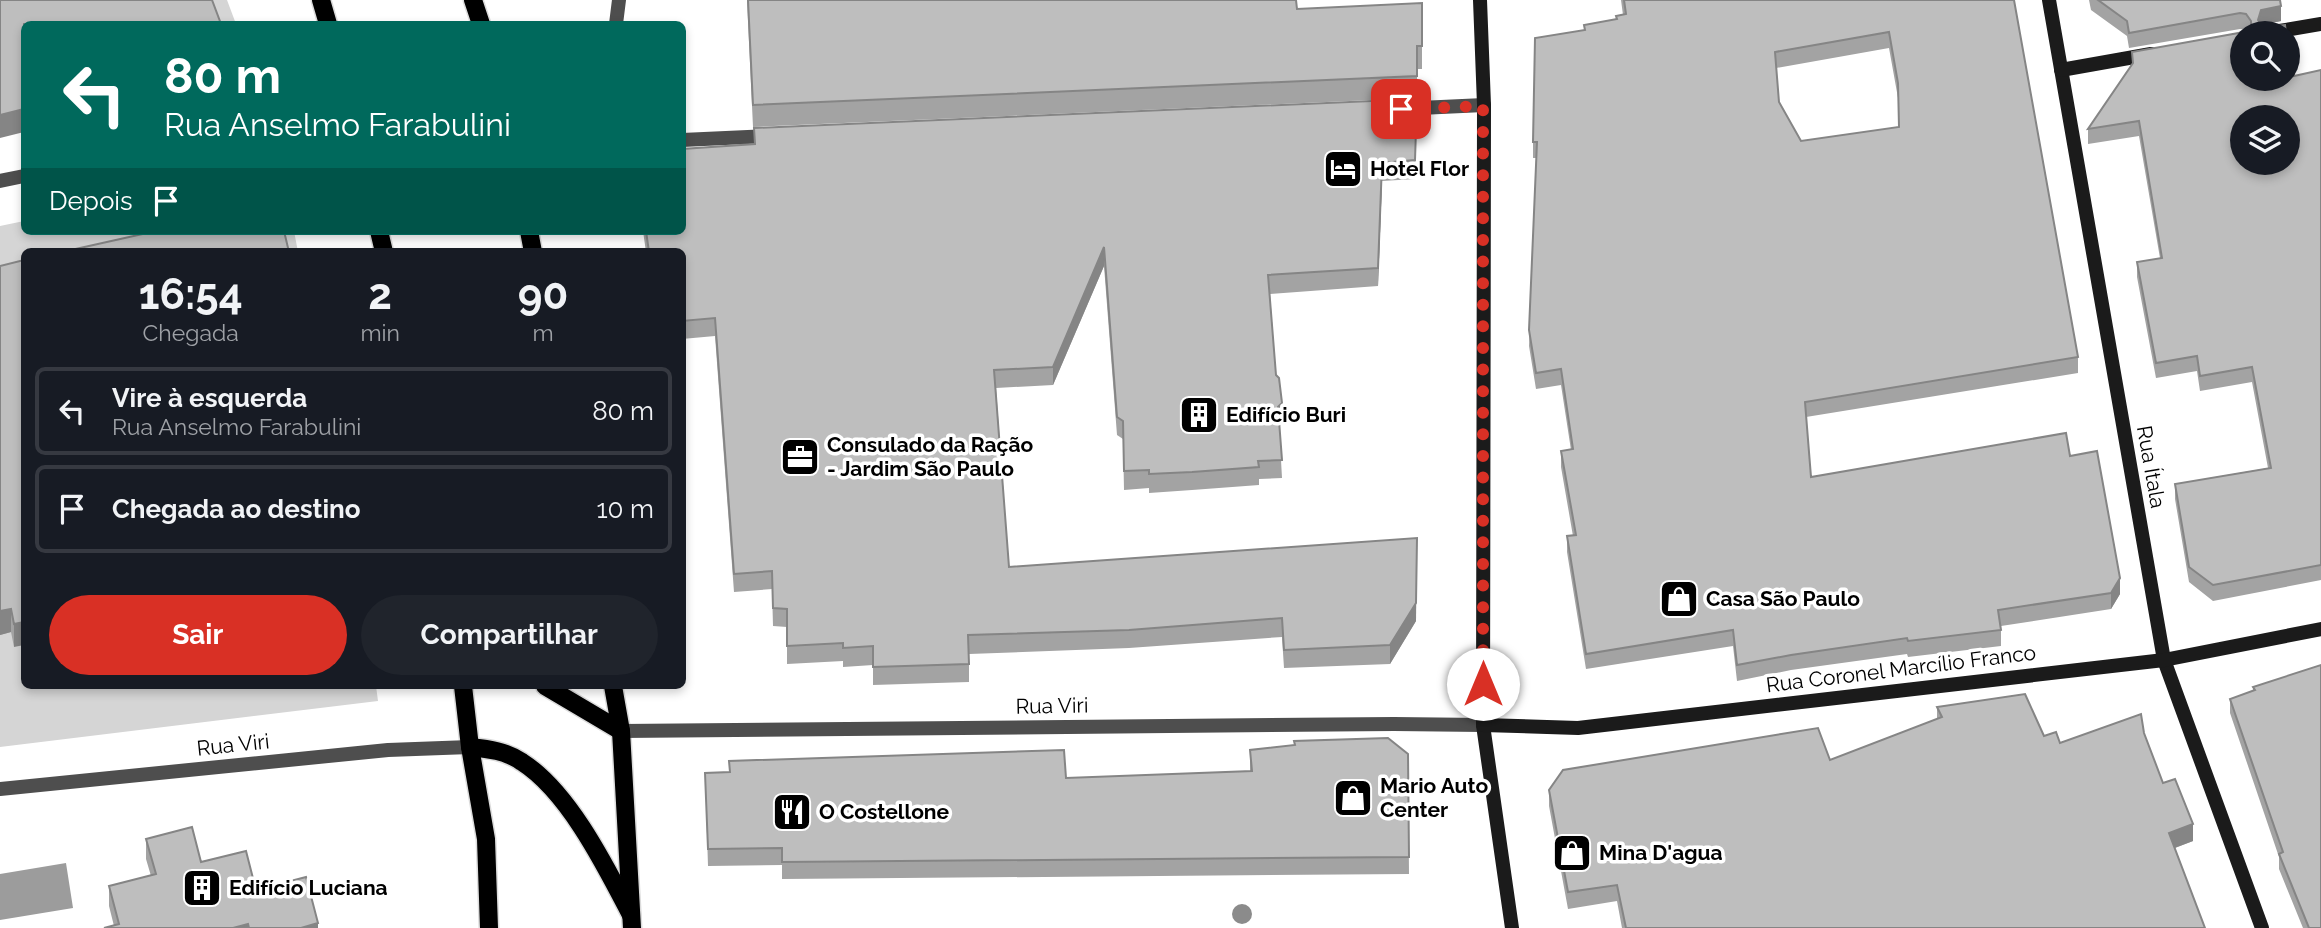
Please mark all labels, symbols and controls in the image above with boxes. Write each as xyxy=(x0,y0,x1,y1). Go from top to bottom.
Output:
map controls xyxy=(2230,21,2300,175)
button: search xyxy=(2230,21,2300,91)
text: 80 m xyxy=(164,47,281,104)
icon: left xyxy=(49,49,140,140)
pin xyxy=(1371,79,1431,139)
icon: arrive xyxy=(1382,90,1420,128)
button: layers xyxy=(2230,105,2300,175)
text: Rua Anselmo Farabulini xyxy=(164,106,511,143)
hotel icon: Hotel Flor xyxy=(1322,148,1364,190)
place label: Hotel Flor xyxy=(1370,156,1469,181)
icon: arrive xyxy=(147,182,185,220)
text: Depois xyxy=(49,186,133,216)
text: 16:54 xyxy=(139,270,243,319)
text: 2 xyxy=(368,270,392,319)
text: 90 xyxy=(518,270,568,319)
text: Chegada xyxy=(143,319,239,346)
text: min xyxy=(360,319,400,346)
text: m xyxy=(532,319,554,346)
text: Vire à esquerda xyxy=(112,383,307,413)
icon: left xyxy=(53,392,91,430)
building icon: Edifício Buri xyxy=(1178,394,1220,436)
text: 80 m xyxy=(592,396,654,426)
place label: Edifício Buri xyxy=(1226,402,1346,427)
text: Rua Anselmo Farabulini xyxy=(112,413,361,440)
street label: Rua Ítala xyxy=(2132,424,2171,510)
place label: Consulado da Ração - Jardim São Paulo xyxy=(827,432,1034,481)
office icon: Consulado da Ração - Jardim São Paulo xyxy=(779,436,821,478)
icon: arrive xyxy=(53,490,91,528)
text: Chegada ao destino xyxy=(112,494,361,524)
text: 10 m xyxy=(596,494,654,524)
shop icon: Casa São Paulo xyxy=(1658,578,1700,620)
place label: Casa São Paulo xyxy=(1706,586,1860,611)
button: Sair xyxy=(49,595,347,675)
button: Compartilhar xyxy=(361,595,658,675)
street label: Rua Coronel Marcílio Franco xyxy=(1765,640,2037,697)
position arrow xyxy=(1446,647,1520,721)
street label: Rua Viri xyxy=(1015,692,1089,719)
street label: Rua Viri xyxy=(195,728,271,761)
place label: Mario Auto Center xyxy=(1380,773,1488,822)
shop icon: Mario Auto Center xyxy=(1332,777,1374,819)
restaurant icon: O Costellone xyxy=(771,791,813,833)
place label: O Costellone xyxy=(819,799,950,824)
shop icon: Mina D'agua xyxy=(1551,832,1593,874)
place label: Mina D'agua xyxy=(1599,840,1723,865)
building icon: Edifício Luciana xyxy=(181,867,223,909)
place label: Edifício Luciana xyxy=(229,875,388,900)

